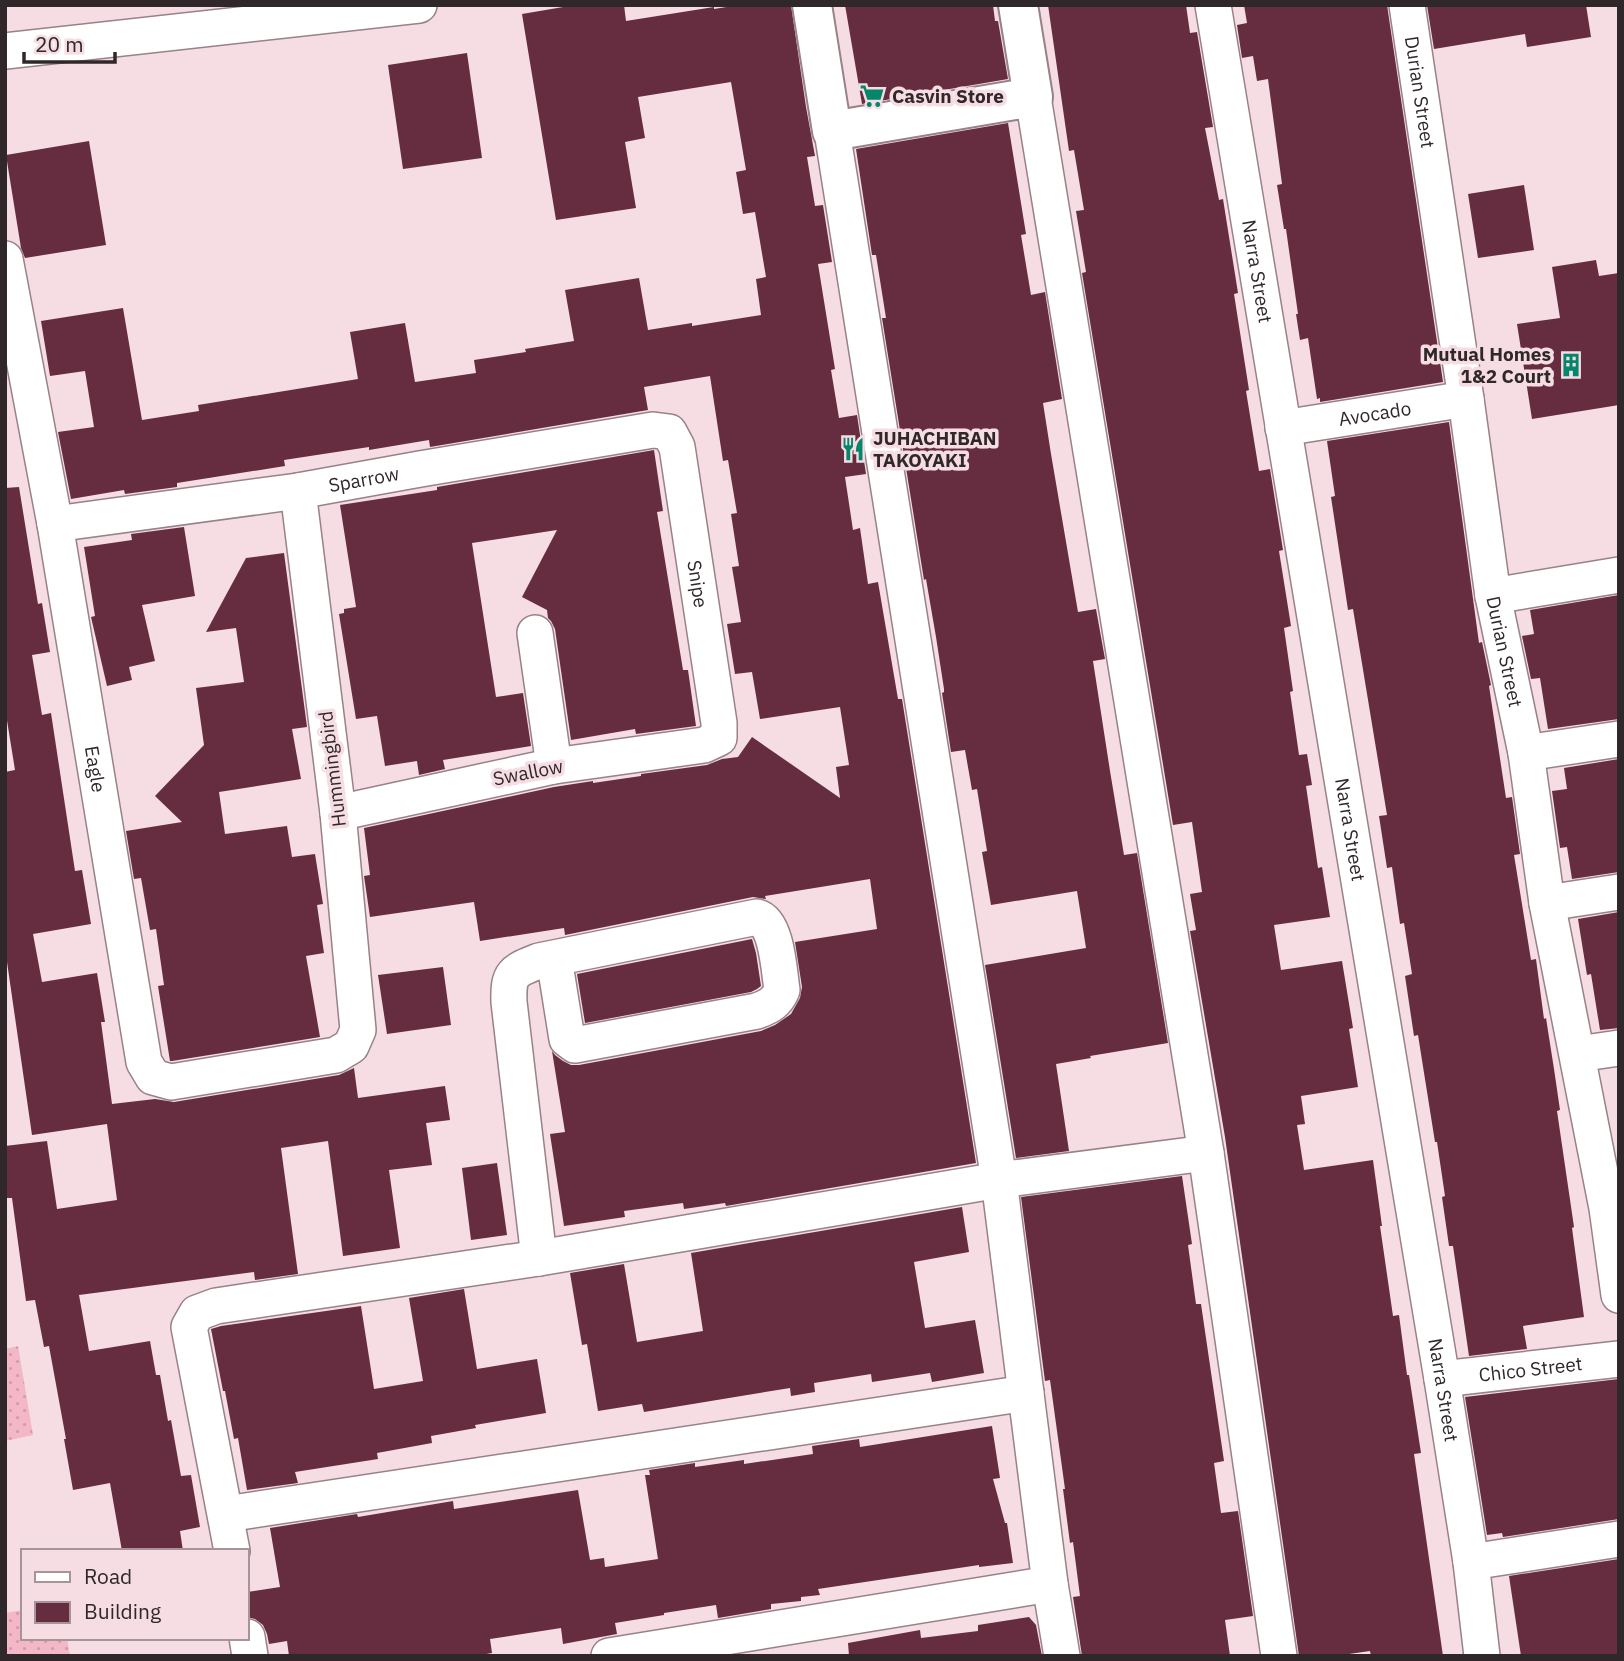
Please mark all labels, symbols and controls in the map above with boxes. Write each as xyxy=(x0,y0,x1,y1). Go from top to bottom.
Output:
scale bar xyxy=(24,21,116,65)
text: 20 m xyxy=(35,30,84,58)
street label: Durian Street xyxy=(1400,34,1440,150)
supermarket icon: Casvin Store xyxy=(858,82,886,110)
place label: Casvin Store xyxy=(892,84,1004,108)
street label: Narra Street xyxy=(1237,218,1278,325)
place label: Mutual Homes 1&2 Court xyxy=(1423,342,1551,388)
building icon: Mutual Homes 1&2 Court xyxy=(1557,351,1585,379)
street label: Avocado xyxy=(1337,396,1413,431)
place label: JUHACHIBAN TAKOYAKI xyxy=(873,426,997,472)
restaurant icon: JUHACHIBAN TAKOYAKI xyxy=(839,435,867,463)
street label: Sparrow xyxy=(327,461,401,497)
street label: Snipe xyxy=(682,558,713,609)
street label: Durian Street xyxy=(1481,594,1528,709)
street label: Hummingbird xyxy=(313,710,351,828)
street label: Eagle xyxy=(80,744,111,794)
street label: Swallow xyxy=(491,753,565,791)
street label: Narra Street xyxy=(1330,776,1371,883)
street label: Narra Street xyxy=(1423,1336,1464,1443)
street label: Chico Street xyxy=(1477,1351,1584,1387)
legend xyxy=(21,1549,248,1640)
text: Road xyxy=(84,1562,132,1590)
text: Building xyxy=(84,1597,161,1625)

